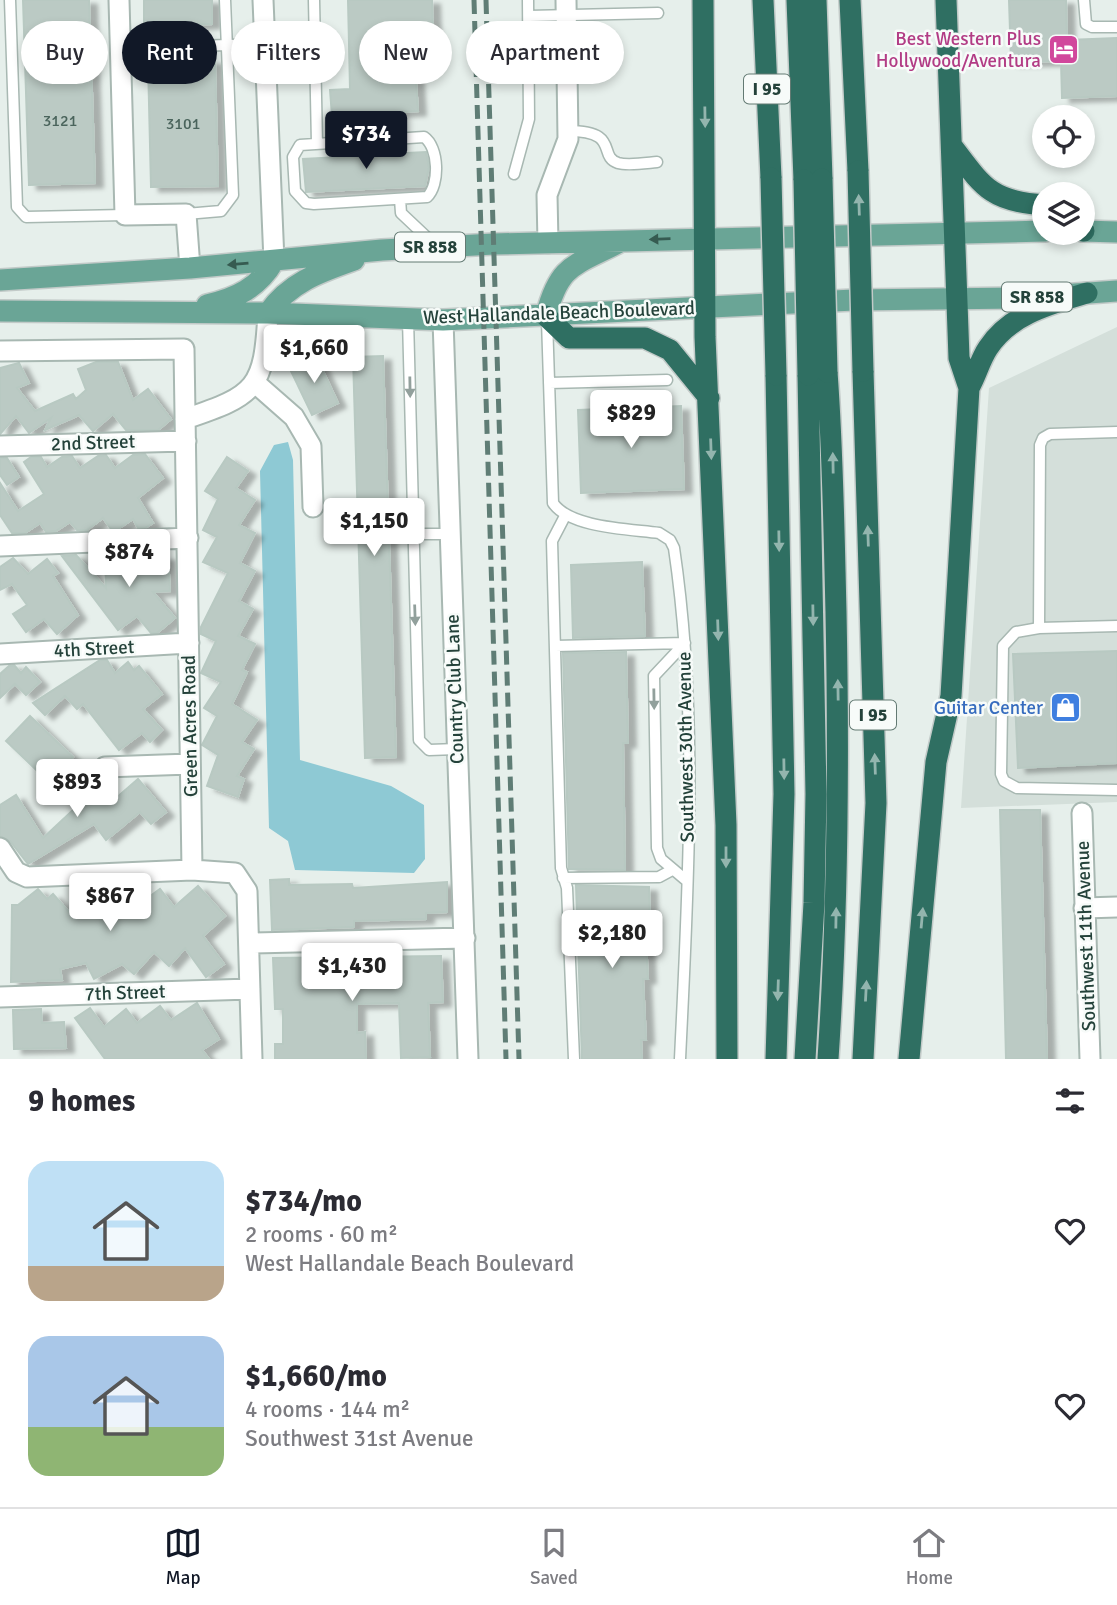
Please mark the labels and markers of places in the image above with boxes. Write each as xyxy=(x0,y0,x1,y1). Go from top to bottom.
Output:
place label: Best Western Plus Hollywood/Aventura xyxy=(876,27,1041,73)
hotel icon: Best Western Plus Hollywood/Aventura xyxy=(1047,33,1081,67)
pin: $734 xyxy=(325,111,407,171)
pin: $1,660 xyxy=(257,326,371,385)
pin: $829 xyxy=(590,391,672,450)
pin: $1,150 xyxy=(317,498,431,558)
pin: $874 xyxy=(88,530,170,589)
shop icon: Guitar Center xyxy=(1049,691,1083,725)
place label: Guitar Center xyxy=(934,696,1043,720)
pin: $893 xyxy=(36,760,118,819)
pin: $867 xyxy=(69,874,151,933)
pin: $2,180 xyxy=(555,911,669,970)
pin: $1,430 xyxy=(295,944,409,1003)

